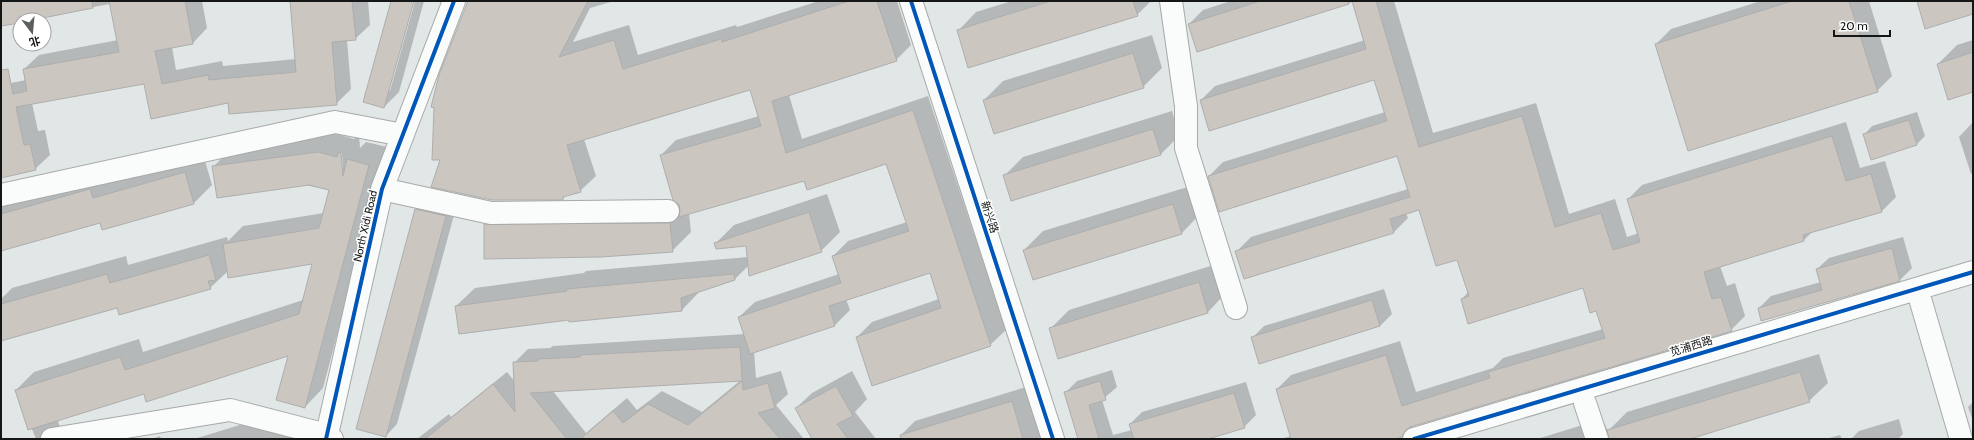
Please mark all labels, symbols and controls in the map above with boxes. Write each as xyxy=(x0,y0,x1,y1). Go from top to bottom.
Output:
north arrow xyxy=(12,12,52,52)
scale bar xyxy=(1834,12,1890,38)
text: 20 m xyxy=(1840,18,1868,33)
text: 北 xyxy=(28,33,42,50)
street label: North Xidi Road xyxy=(350,189,380,263)
street label: 新兴路 xyxy=(978,199,1002,235)
street label: 苋浦西路 xyxy=(1668,333,1714,359)

